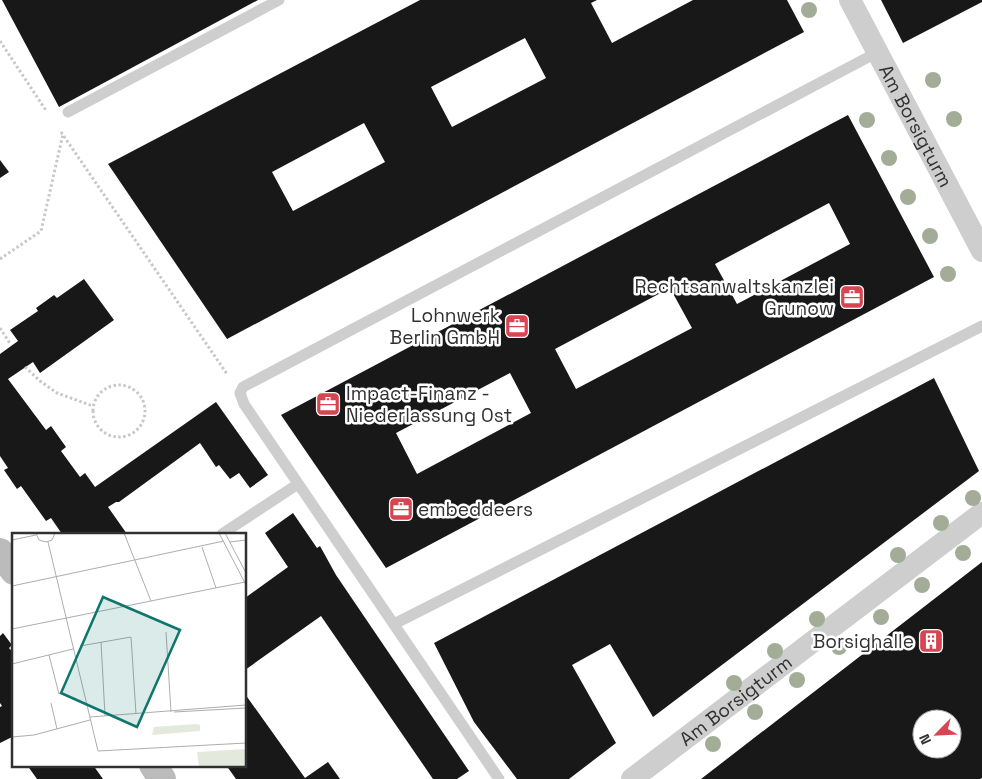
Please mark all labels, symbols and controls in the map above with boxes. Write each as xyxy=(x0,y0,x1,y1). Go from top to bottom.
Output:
street label: Am Borsigturm xyxy=(873,60,958,192)
place label: Rechtsanwaltskanzlei Grunow xyxy=(634,274,834,321)
office icon: Rechtsanwaltskanzlei Grunow xyxy=(839,284,865,310)
place label: Lohnwerk Berlin GmbH xyxy=(390,303,500,350)
office icon: Lohnwerk Berlin GmbH xyxy=(504,313,530,339)
place label: Impact-Finanz - Niederlassung Ost xyxy=(346,381,512,428)
office icon: Impact-Finanz - Niederlassung Ost xyxy=(315,391,341,417)
office icon: embeddeers xyxy=(388,496,414,522)
place label: embeddeers xyxy=(418,497,533,522)
inset map xyxy=(12,533,246,766)
building icon: Borsighalle xyxy=(918,628,944,654)
place label: Borsighalle xyxy=(813,629,914,654)
street label: Am Borsigturm xyxy=(674,650,797,752)
north arrow xyxy=(912,709,962,759)
text: N xyxy=(915,731,935,747)

